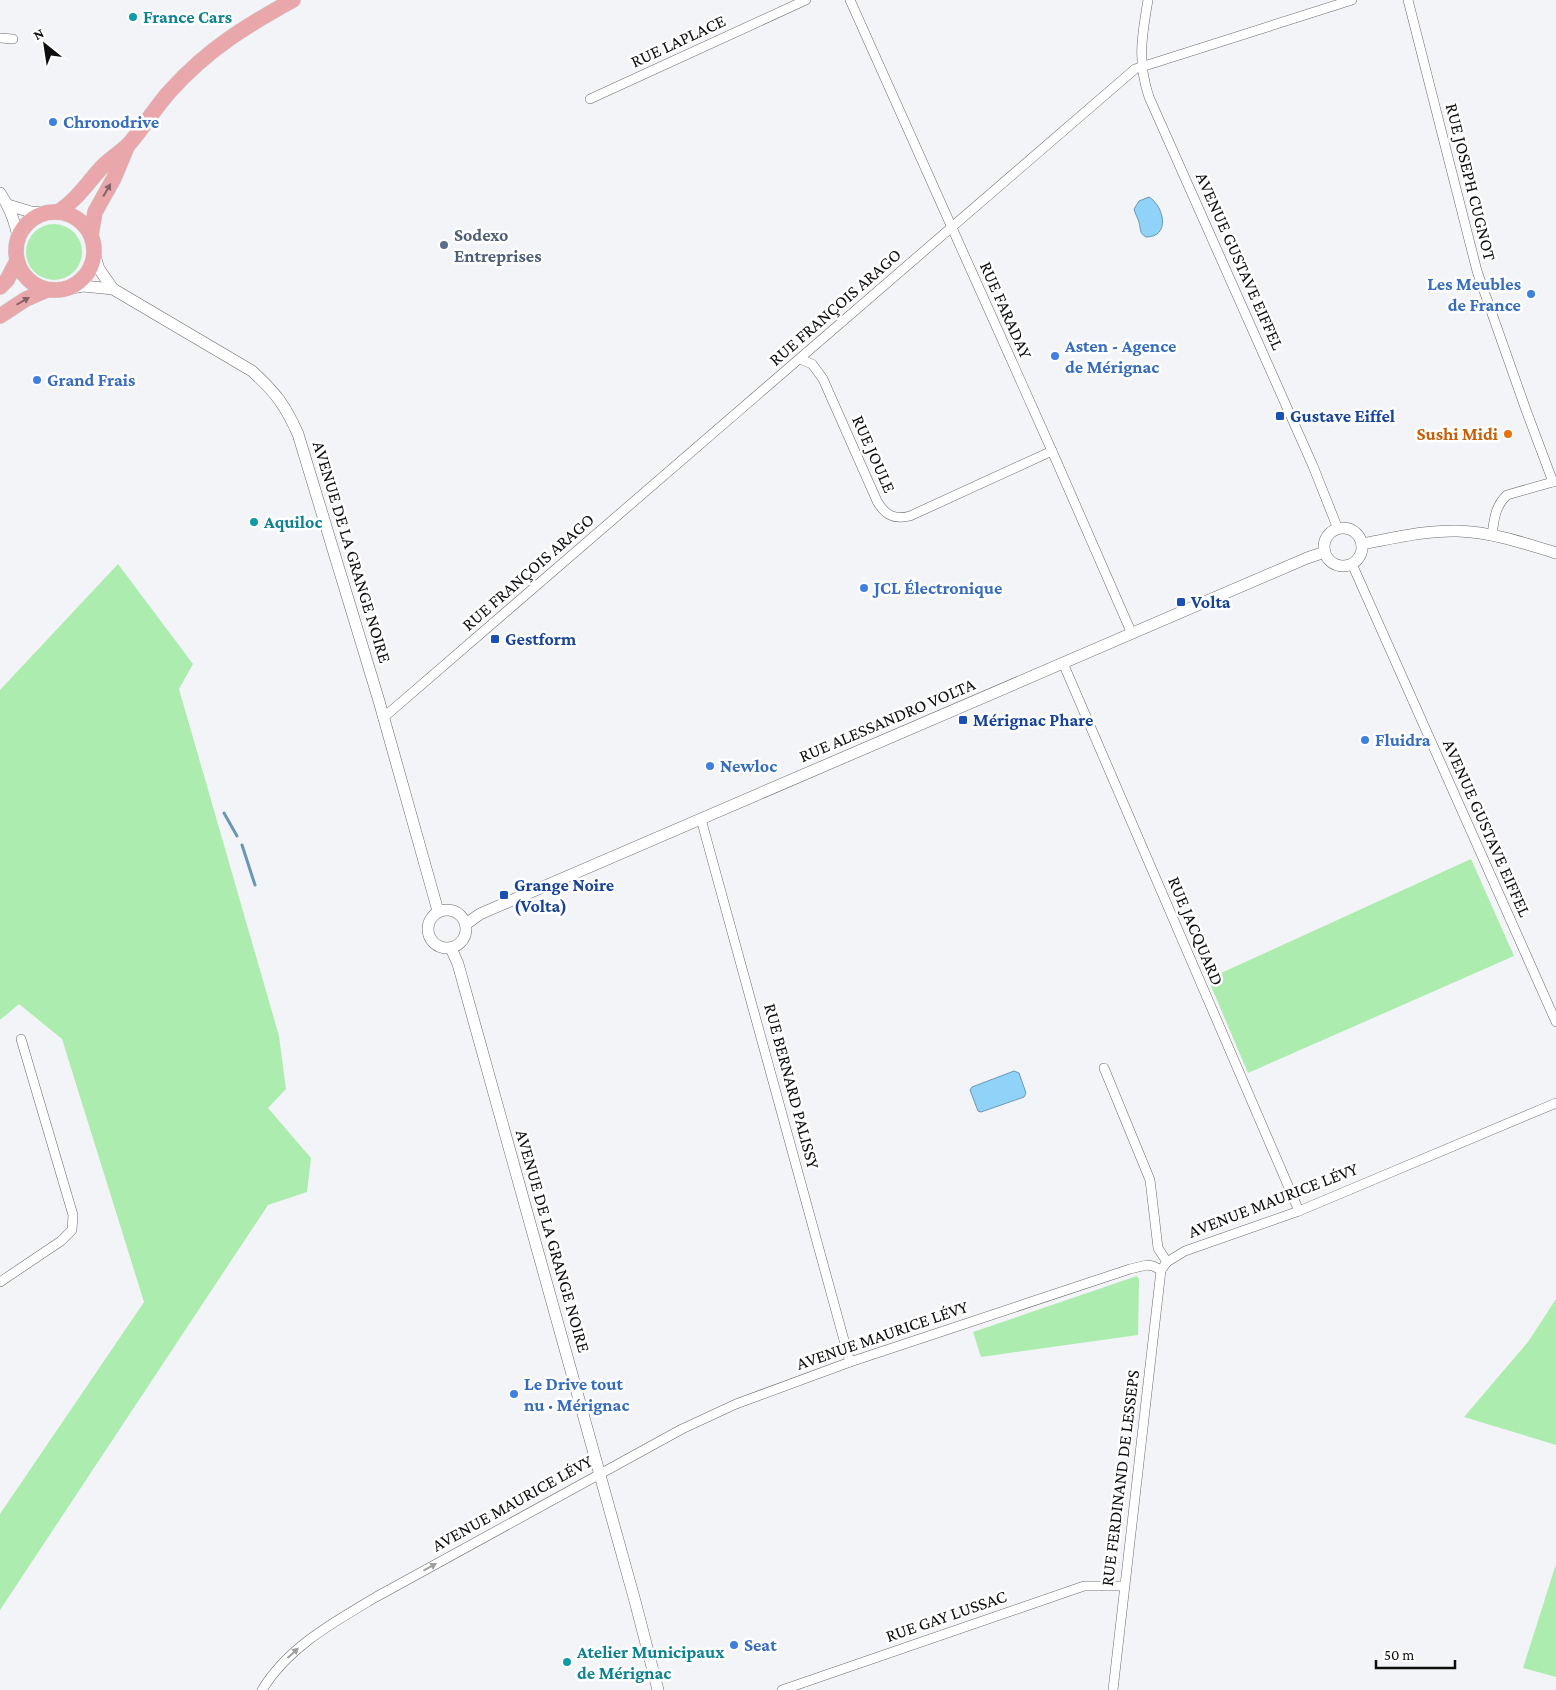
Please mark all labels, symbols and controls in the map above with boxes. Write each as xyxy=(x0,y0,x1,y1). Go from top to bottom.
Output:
place label: France Cars xyxy=(143,7,232,27)
street label: RUE LAPLACE xyxy=(627,10,729,72)
marker: France Cars xyxy=(127,11,139,23)
north arrow xyxy=(20,20,70,70)
text: N xyxy=(30,24,47,43)
street label: RUE JOSEPH CUGNOT xyxy=(1442,101,1500,263)
place label: Chronodrive xyxy=(63,112,159,132)
marker: Chronodrive xyxy=(47,116,59,128)
street label: AVENUE GUSTAVE EIFFEL xyxy=(1192,169,1288,353)
one-way arrow xyxy=(102,184,111,197)
place label: Sodexo Entreprises xyxy=(454,225,542,266)
marker: Sodexo Entreprises xyxy=(438,239,450,251)
street label: RUE FRANÇOIS ARAGO xyxy=(765,244,905,370)
street label: RUE FARADAY xyxy=(976,258,1036,362)
place label: Les Meubles de France xyxy=(1427,274,1521,315)
marker: Les Meubles de France xyxy=(1525,288,1537,300)
one-way arrow xyxy=(16,297,29,306)
place label: Asten - Agence de Mérignac xyxy=(1064,336,1177,377)
marker: Asten - Agence de Mérignac xyxy=(1049,350,1061,362)
place label: Grand Frais xyxy=(47,370,135,390)
marker: Grand Frais xyxy=(31,374,43,386)
place label: Gustave Eiffel xyxy=(1290,406,1395,426)
marker: Gustave Eiffel xyxy=(1274,410,1286,422)
street label: RUE JOULE xyxy=(848,412,900,496)
place label: Sushi Midi xyxy=(1416,424,1499,444)
marker: Sushi Midi xyxy=(1502,428,1514,440)
street label: AVENUE DE LA GRANGE NOIRE xyxy=(309,439,395,666)
street label: RUE FRANÇOIS ARAGO xyxy=(458,509,598,635)
place label: Aquiloc xyxy=(263,512,322,532)
marker: Aquiloc xyxy=(248,516,260,528)
place label: JCL Électronique xyxy=(872,578,1002,598)
marker: JCL Électronique xyxy=(858,582,870,594)
place label: Volta xyxy=(1190,592,1231,612)
marker: Volta xyxy=(1175,596,1187,608)
place label: Gestform xyxy=(505,629,577,649)
marker: Gestform xyxy=(489,633,501,645)
street label: RUE ALESSANDRO VOLTA xyxy=(796,674,979,766)
place label: Mérignac Phare xyxy=(973,710,1093,730)
marker: Mérignac Phare xyxy=(957,714,969,726)
place label: Fluidra xyxy=(1375,730,1431,750)
marker: Fluidra xyxy=(1359,734,1371,746)
street label: AVENUE GUSTAVE EIFFEL xyxy=(1439,736,1535,920)
place label: Newloc xyxy=(720,756,777,776)
marker: Newloc xyxy=(704,760,716,772)
street label: RUE JACQUARD xyxy=(1164,874,1228,988)
place label: Grange Noire (Volta) xyxy=(514,875,614,917)
marker: Grange Noire (Volta) xyxy=(498,889,510,901)
street label: RUE BERNARD PALISSY xyxy=(760,1001,824,1171)
street label: AVENUE DE LA GRANGE NOIRE xyxy=(512,1127,594,1355)
street label: AVENUE MAURICE LÉVY xyxy=(1185,1158,1361,1242)
street label: AVENUE MAURICE LÉVY xyxy=(794,1296,971,1374)
street label: RUE FERDINAND DE LESSEPS xyxy=(1097,1369,1143,1587)
place label: Le Drive tout nu · Mérignac xyxy=(524,1374,629,1415)
marker: Le Drive tout nu · Mérignac xyxy=(508,1388,520,1400)
street label: AVENUE MAURICE LÉVY xyxy=(428,1450,596,1555)
one-way arrow xyxy=(423,1562,437,1571)
street label: RUE GAY LUSSAC xyxy=(883,1586,1009,1646)
place label: Seat xyxy=(744,1635,777,1655)
scale bar xyxy=(1376,1638,1455,1670)
marker: Seat xyxy=(728,1639,740,1651)
place label: Atelier Municipaux de Mérignac xyxy=(576,1642,725,1683)
one-way arrow xyxy=(286,1647,298,1659)
text: 50 m xyxy=(1384,1647,1414,1663)
marker: Atelier Municipaux de Mérignac xyxy=(561,1656,573,1668)

